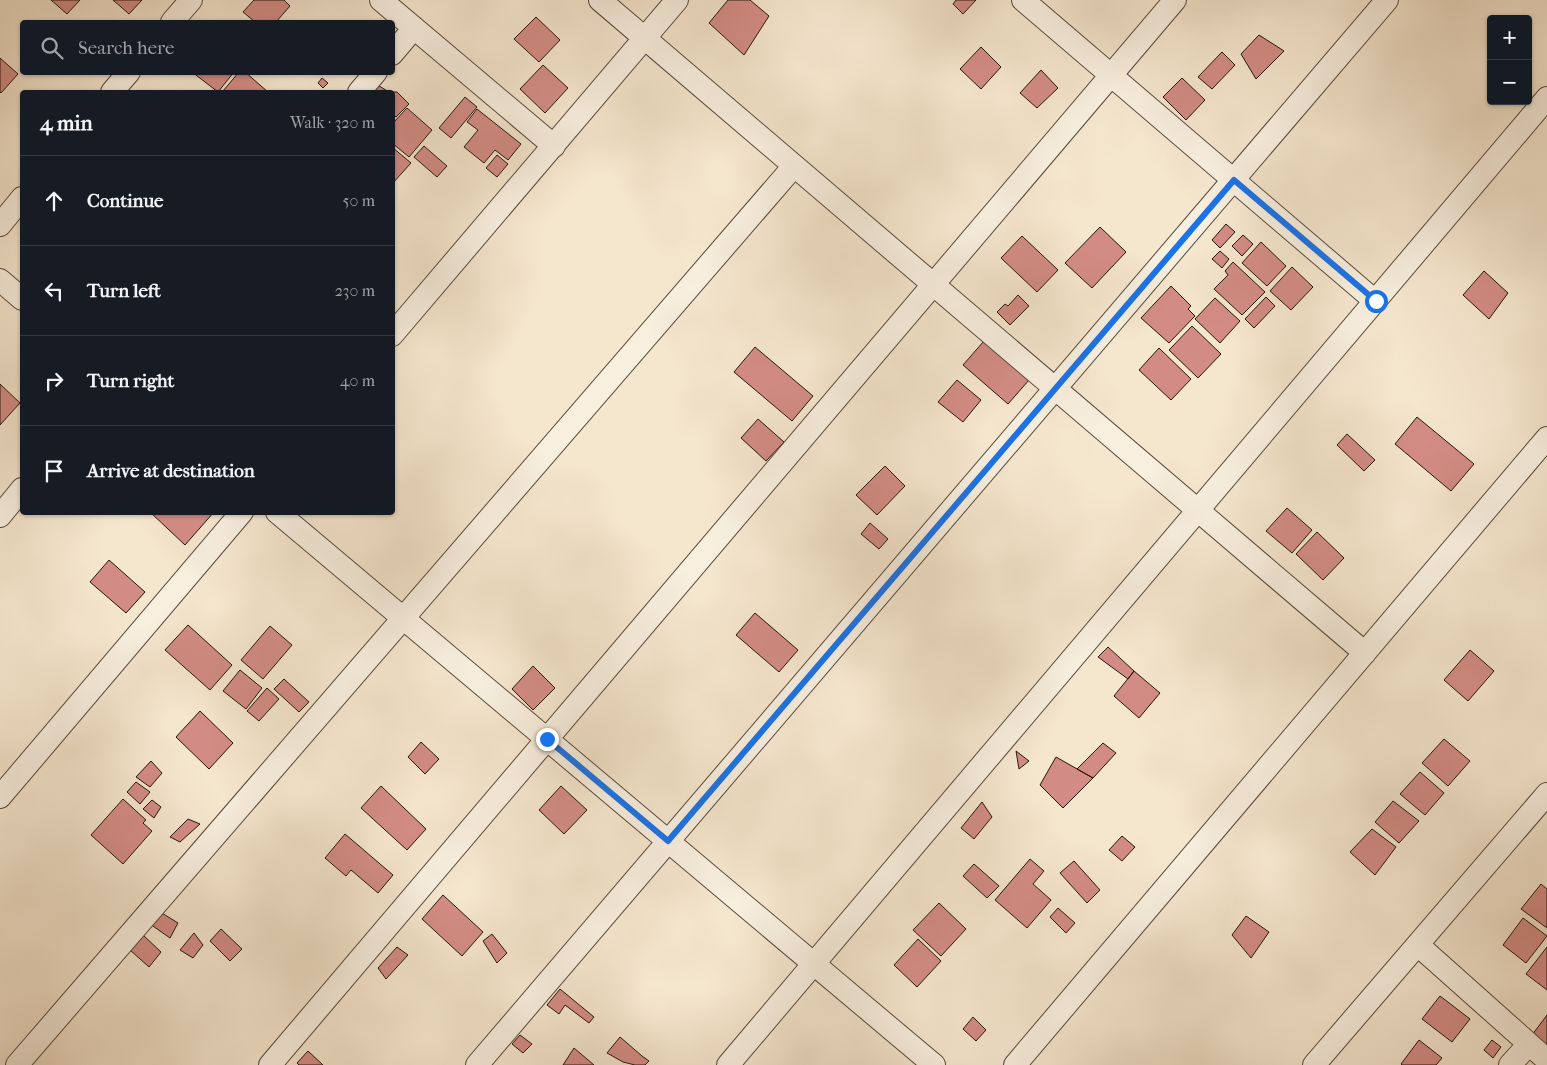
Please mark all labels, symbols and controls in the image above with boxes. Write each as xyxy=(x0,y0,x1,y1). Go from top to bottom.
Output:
map controls xyxy=(1487,15,1532,105)
button: + xyxy=(1487,15,1532,60)
search box xyxy=(20,20,395,75)
icon: search xyxy=(38,34,66,62)
text: Search here xyxy=(78,37,174,59)
button: − xyxy=(1487,60,1532,105)
text: 4 min xyxy=(40,111,93,135)
text: Walk · 320 m xyxy=(290,113,375,132)
icon: ahead xyxy=(40,187,68,215)
text: Continue xyxy=(87,190,163,212)
text: 50 m xyxy=(343,191,375,210)
icon: left xyxy=(40,277,68,305)
text: Turn left xyxy=(87,280,161,302)
text: 230 m xyxy=(335,281,375,300)
route start xyxy=(1365,290,1388,313)
icon: right xyxy=(40,367,68,395)
text: Turn right xyxy=(87,370,174,392)
text: 40 m xyxy=(340,371,375,390)
icon: arrive xyxy=(40,457,68,485)
text: Arrive at destination xyxy=(87,460,255,482)
route end xyxy=(536,728,559,751)

